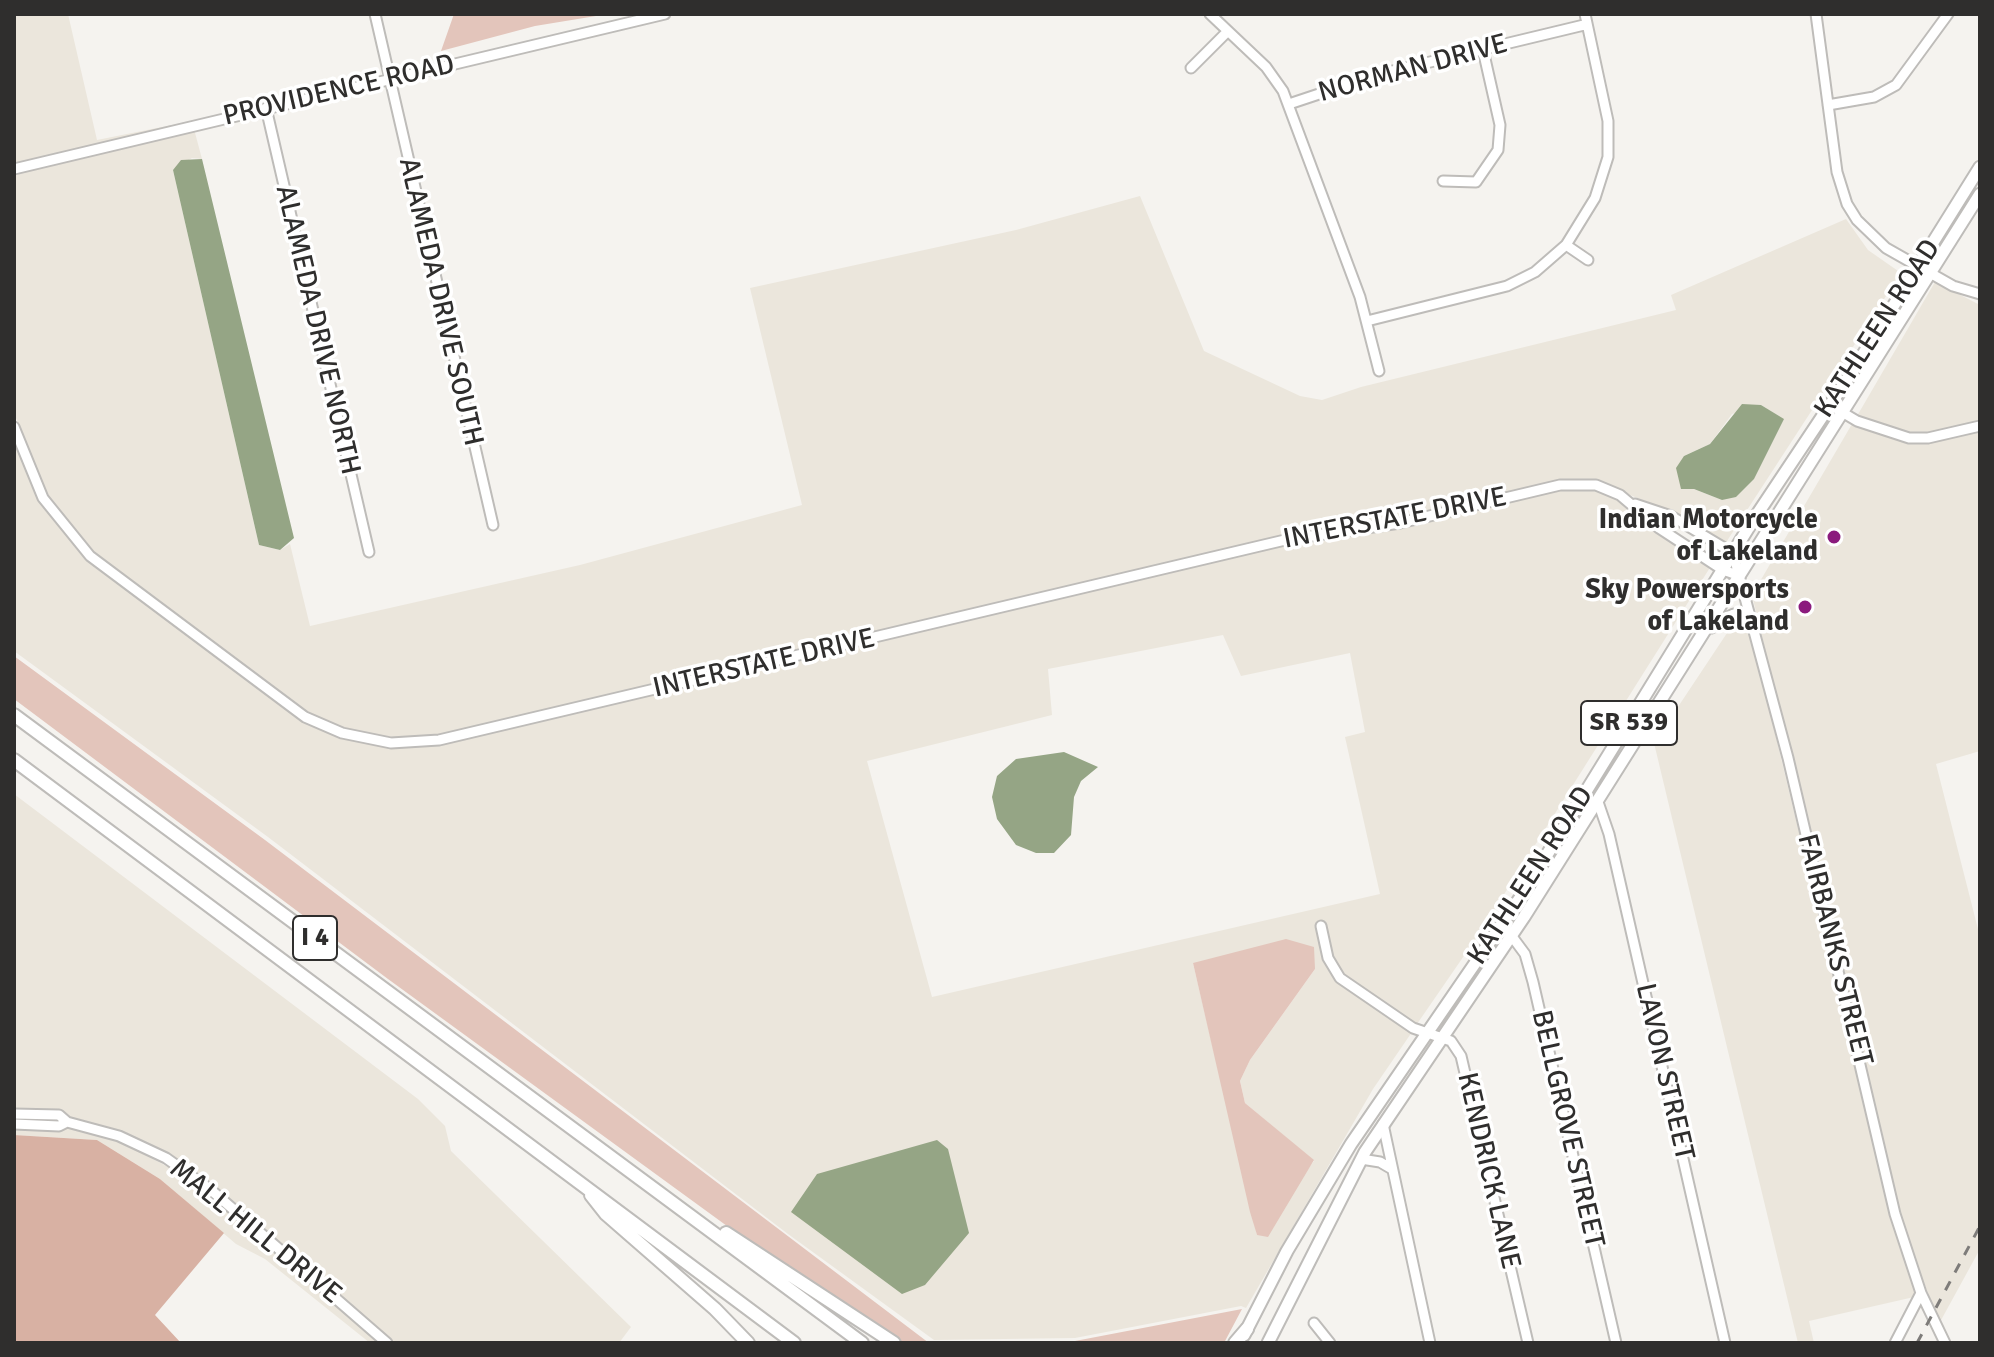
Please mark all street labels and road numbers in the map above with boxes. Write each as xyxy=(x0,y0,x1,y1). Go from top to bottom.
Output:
street label: NORMAN DRIVE xyxy=(1315,28,1511,110)
street label: PROVIDENCE ROAD xyxy=(220,48,458,134)
street label: ALAMEDA DRIVE SOUTH xyxy=(390,155,490,449)
street label: ALAMEDA DRIVE NORTH xyxy=(267,182,367,478)
street label: KATHLEEN ROAD xyxy=(1808,234,1948,424)
street label: INTERSTATE DRIVE xyxy=(1280,481,1510,557)
street label: INTERSTATE DRIVE xyxy=(650,622,878,706)
road number: SR 539 xyxy=(1581,701,1677,745)
street label: KATHLEEN ROAD xyxy=(1461,781,1601,971)
street label: FAIRBANKS STREET xyxy=(1789,831,1879,1069)
road number: I 4 xyxy=(293,916,337,960)
street label: LAVON STREET xyxy=(1627,980,1701,1164)
street label: BELLGROVE STREET xyxy=(1523,1007,1611,1251)
street label: KENDRICK LANE xyxy=(1449,1069,1527,1273)
street label: MALL HILL DRIVE xyxy=(162,1152,348,1312)

